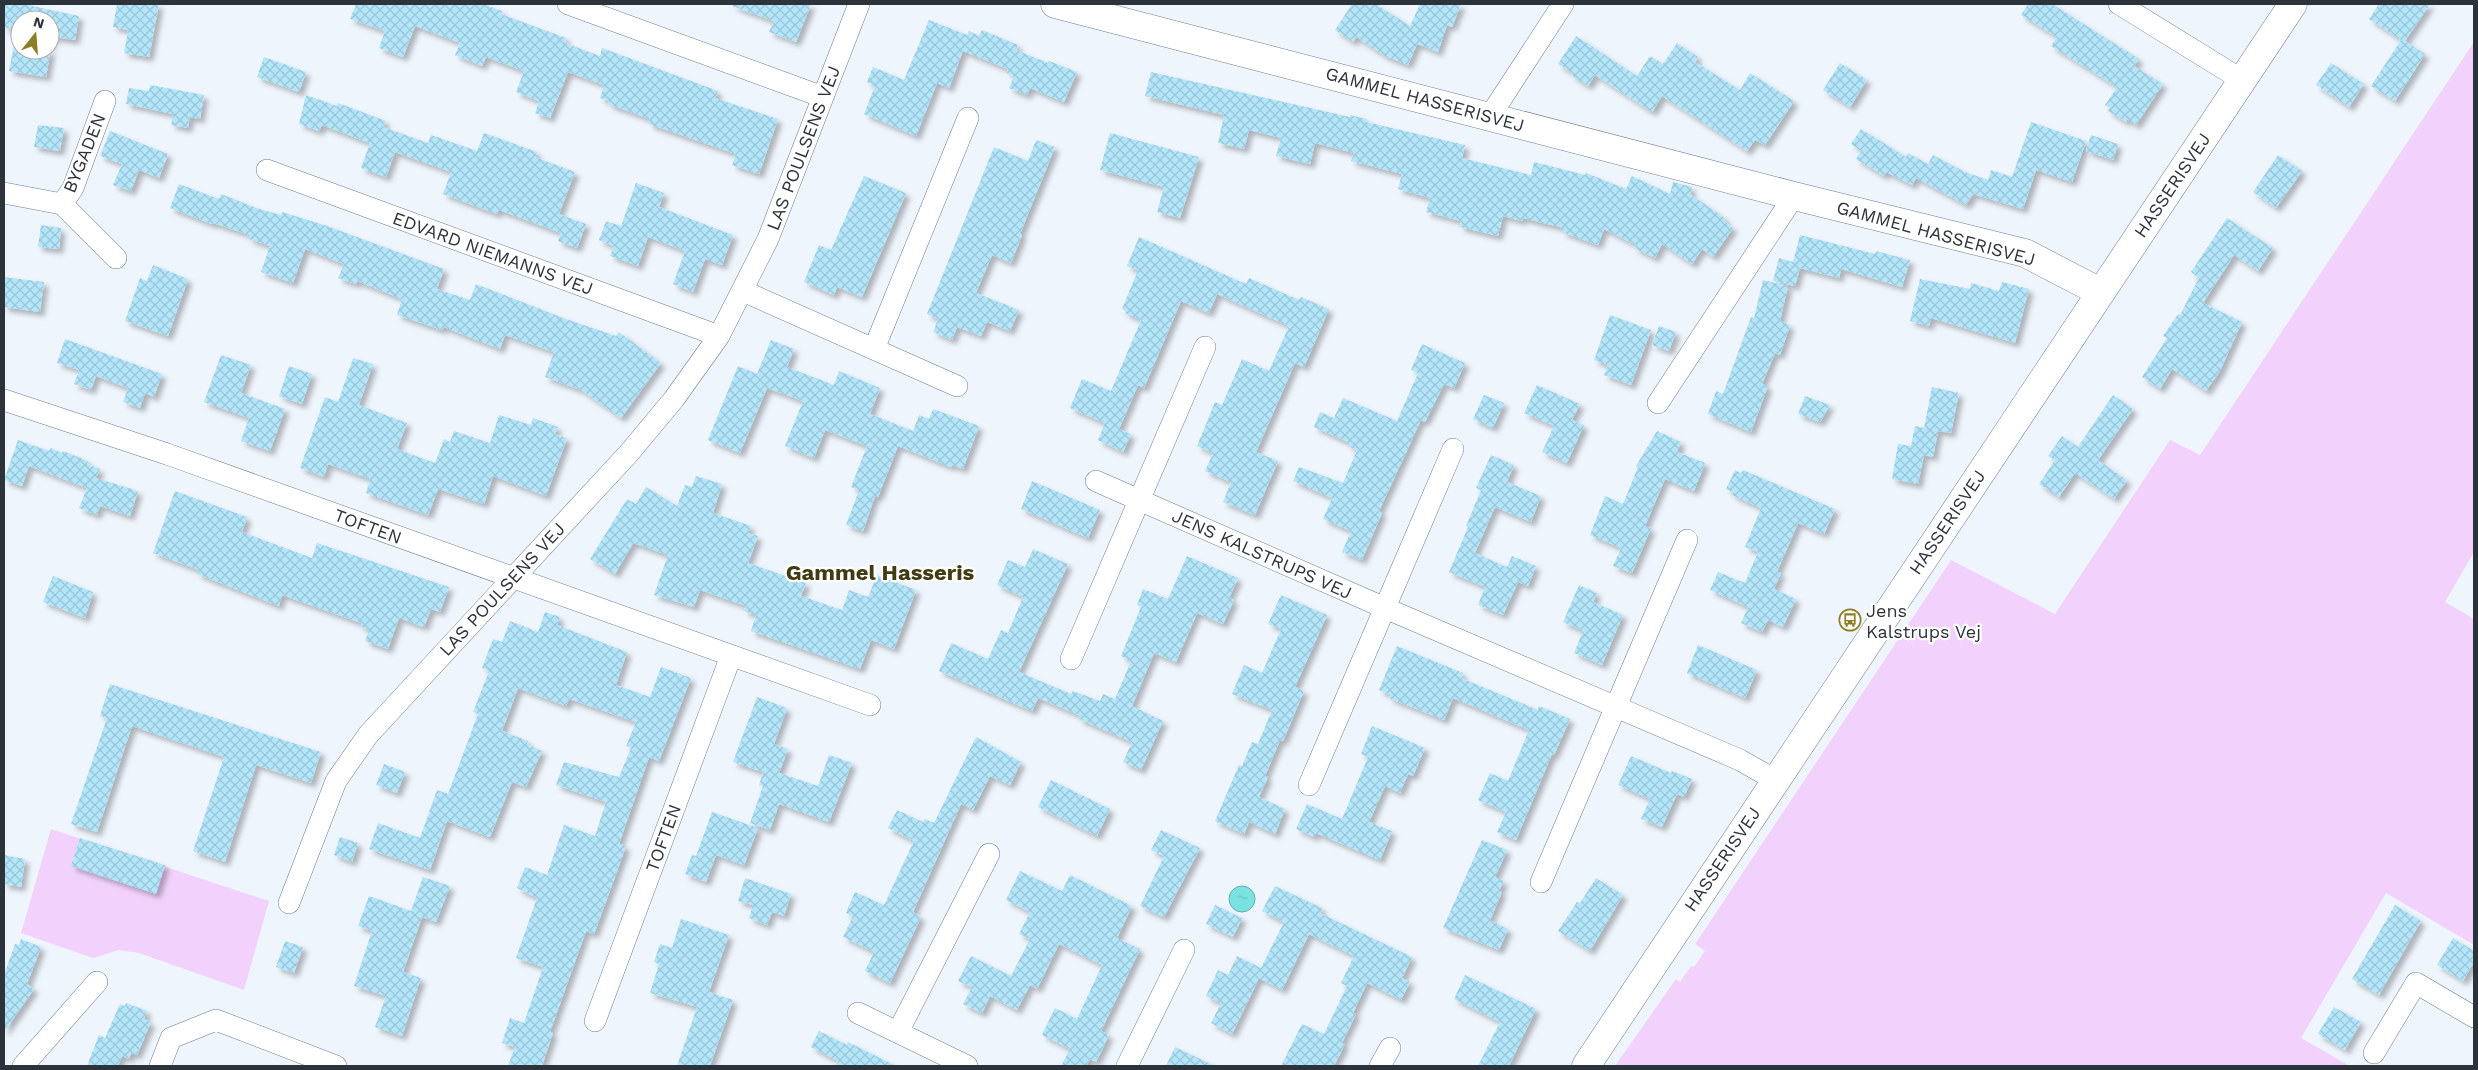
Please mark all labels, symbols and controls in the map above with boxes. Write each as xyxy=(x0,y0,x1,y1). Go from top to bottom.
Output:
north arrow xyxy=(10,10,60,60)
text: N xyxy=(32,13,46,32)
street label: GAMMEL HASSERISVEJ xyxy=(1323,62,1527,136)
street label: LAS POULSENS VEJ xyxy=(762,63,844,233)
street label: BYGADEN xyxy=(59,110,109,196)
street label: HASSERISVEJ xyxy=(2129,129,2215,241)
street label: GAMMEL HASSERISVEJ xyxy=(1834,196,2038,270)
street label: EDVARD NIEMANNS VEJ xyxy=(390,207,596,299)
street label: HASSERISVEJ xyxy=(1904,466,1990,578)
street label: TOFTEN xyxy=(331,504,405,548)
street label: JENS KALSTRUPS VEJ xyxy=(1169,505,1355,603)
street label: LAS POULSENS VEJ xyxy=(435,518,569,660)
district label: Gammel Hasseris xyxy=(786,560,975,585)
place label: Jens Kalstrups Vej xyxy=(1866,600,1981,642)
bus stop icon: Jens Kalstrups Vej xyxy=(1838,608,1862,632)
street label: TOFTEN xyxy=(641,801,685,875)
street label: HASSERISVEJ xyxy=(1679,803,1765,915)

